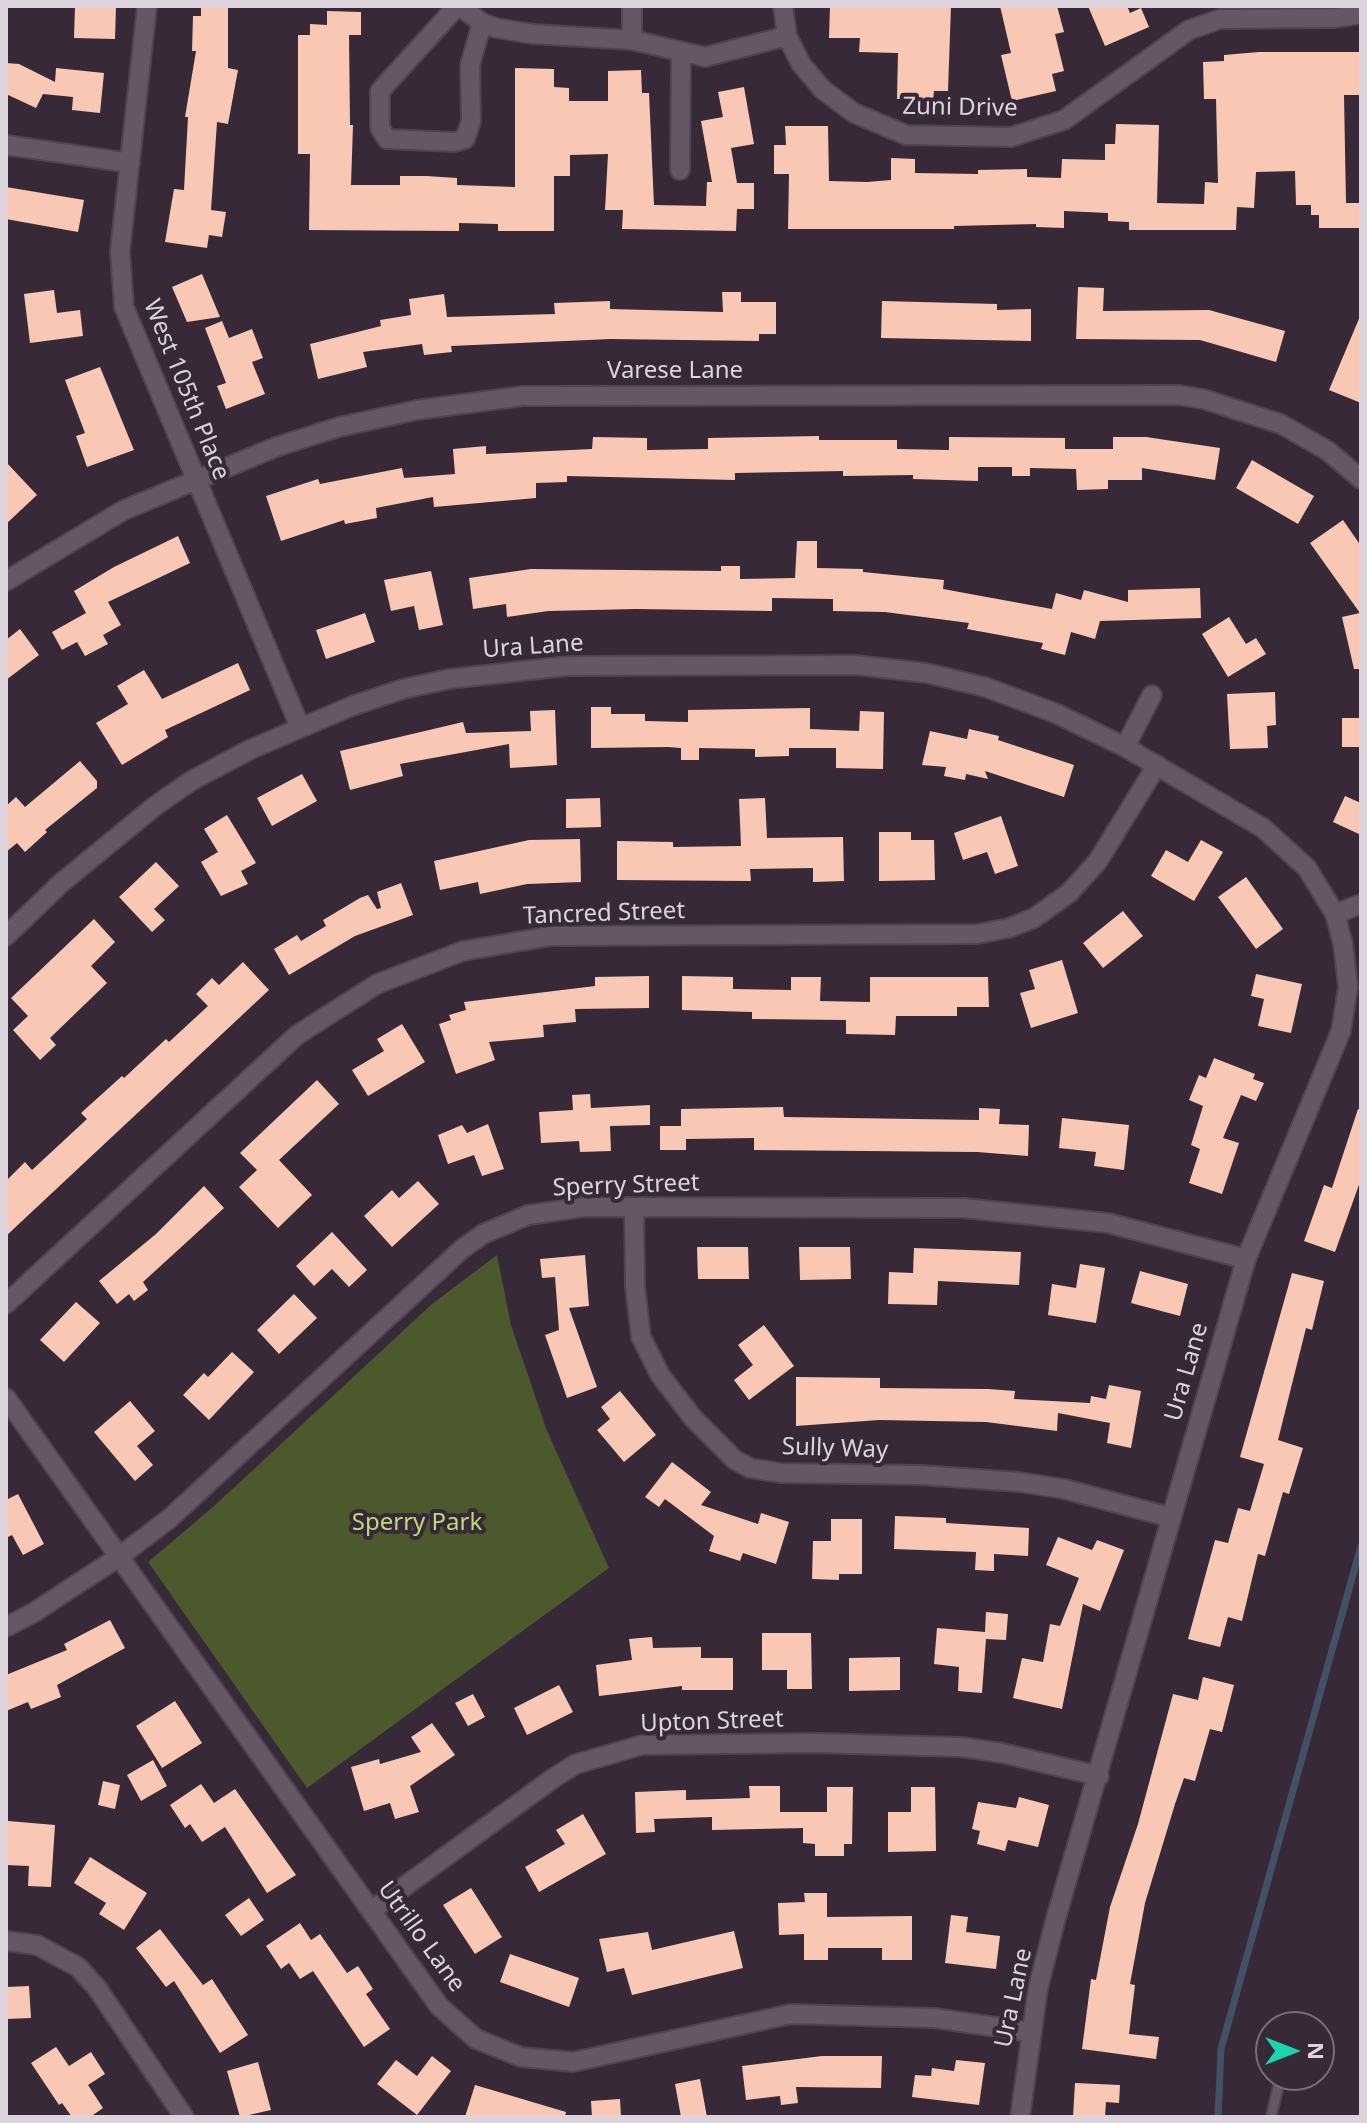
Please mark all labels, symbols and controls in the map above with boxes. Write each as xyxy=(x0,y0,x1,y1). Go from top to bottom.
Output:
street label: Zuni Drive xyxy=(902,93,1018,123)
street label: West 105th Place xyxy=(137,296,235,484)
street label: Varese Lane xyxy=(607,357,743,385)
street label: Ura Lane xyxy=(482,629,584,665)
street label: Tancred Street xyxy=(522,897,686,931)
street label: Sperry Street xyxy=(552,1169,700,1203)
street label: Ura Lane xyxy=(1159,1319,1215,1425)
street label: Sully Way xyxy=(781,1433,889,1465)
park label: Sperry Park xyxy=(352,1509,482,1537)
street label: Upton Street xyxy=(640,1705,784,1739)
street label: Utrillo Lane xyxy=(371,1876,471,1998)
street label: Ura Lane xyxy=(989,1946,1039,2050)
north arrow xyxy=(1255,2011,1335,2091)
text: N xyxy=(1302,2042,1332,2060)

